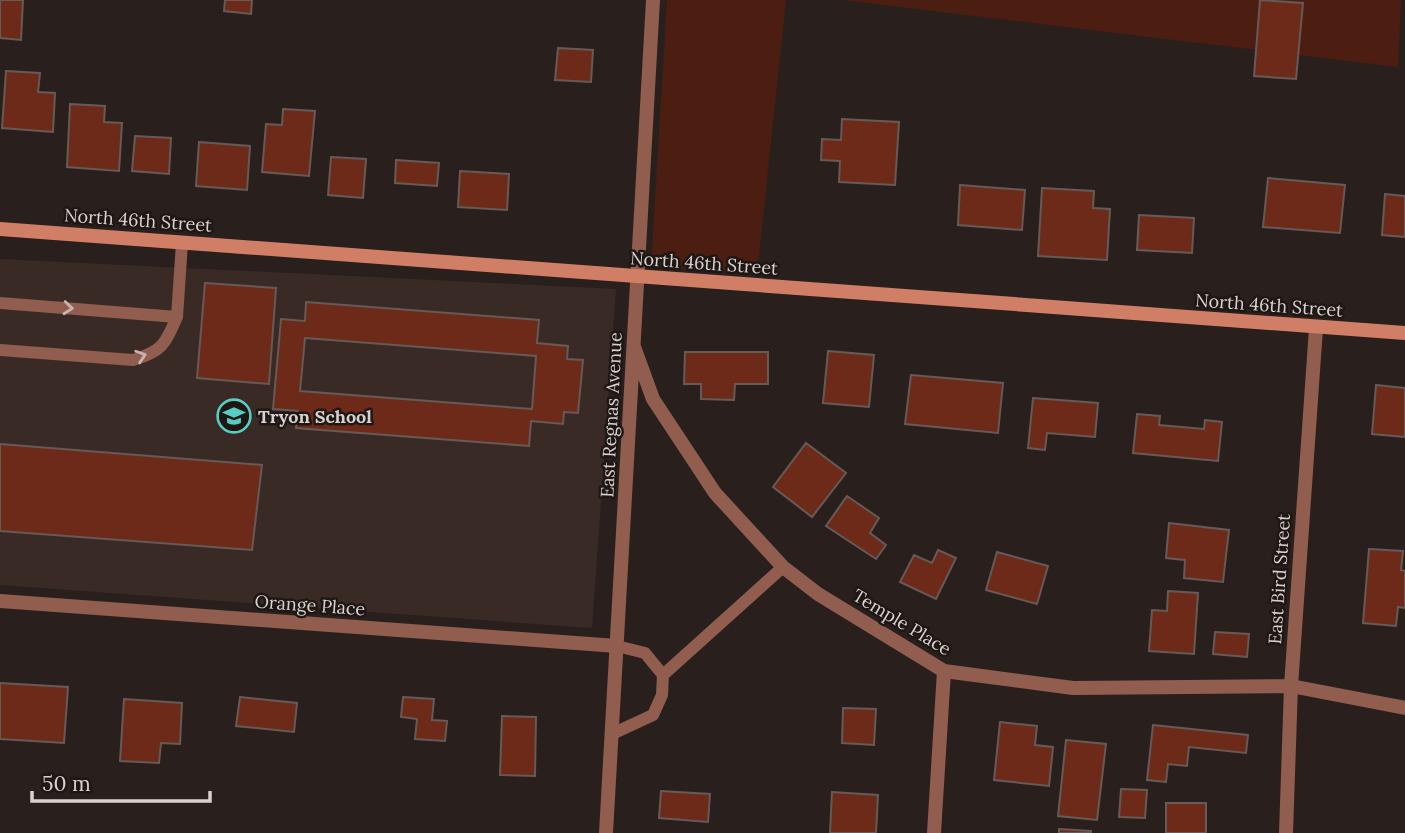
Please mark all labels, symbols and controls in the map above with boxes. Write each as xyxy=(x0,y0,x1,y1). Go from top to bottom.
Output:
street label: North 46th Street xyxy=(63,203,213,237)
street label: North 46th Street xyxy=(629,246,779,280)
street label: North 46th Street xyxy=(1194,288,1344,322)
one-way arrow xyxy=(63,300,74,315)
street label: East Regnas Avenue xyxy=(595,331,627,498)
one-way arrow xyxy=(134,350,146,365)
school or university icon: Tryon School xyxy=(215,397,253,435)
place label: Tryon School xyxy=(258,405,372,428)
street label: East Bird Street xyxy=(1263,513,1295,645)
street label: Temple Place xyxy=(849,584,956,661)
street label: Orange Place xyxy=(254,590,366,620)
scale bar xyxy=(32,760,210,804)
text: 50 m xyxy=(42,770,91,797)

